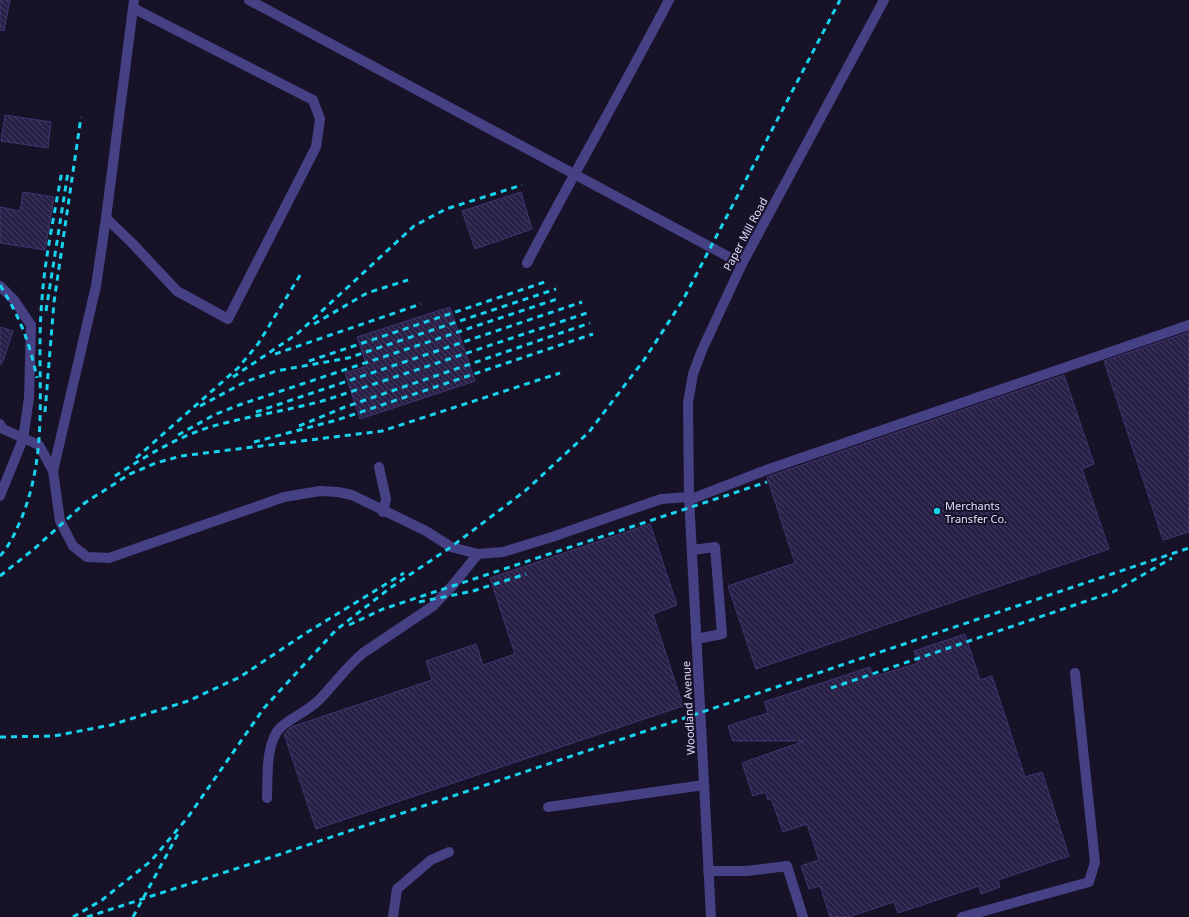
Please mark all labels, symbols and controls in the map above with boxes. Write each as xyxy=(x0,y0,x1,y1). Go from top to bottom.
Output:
street label: Paper Mill Road xyxy=(719,195,771,273)
place label: Merchants Transfer Co. xyxy=(945,498,1007,526)
marker: Merchants Transfer Co. xyxy=(932,506,942,516)
street label: Woodland Avenue xyxy=(678,661,698,755)

